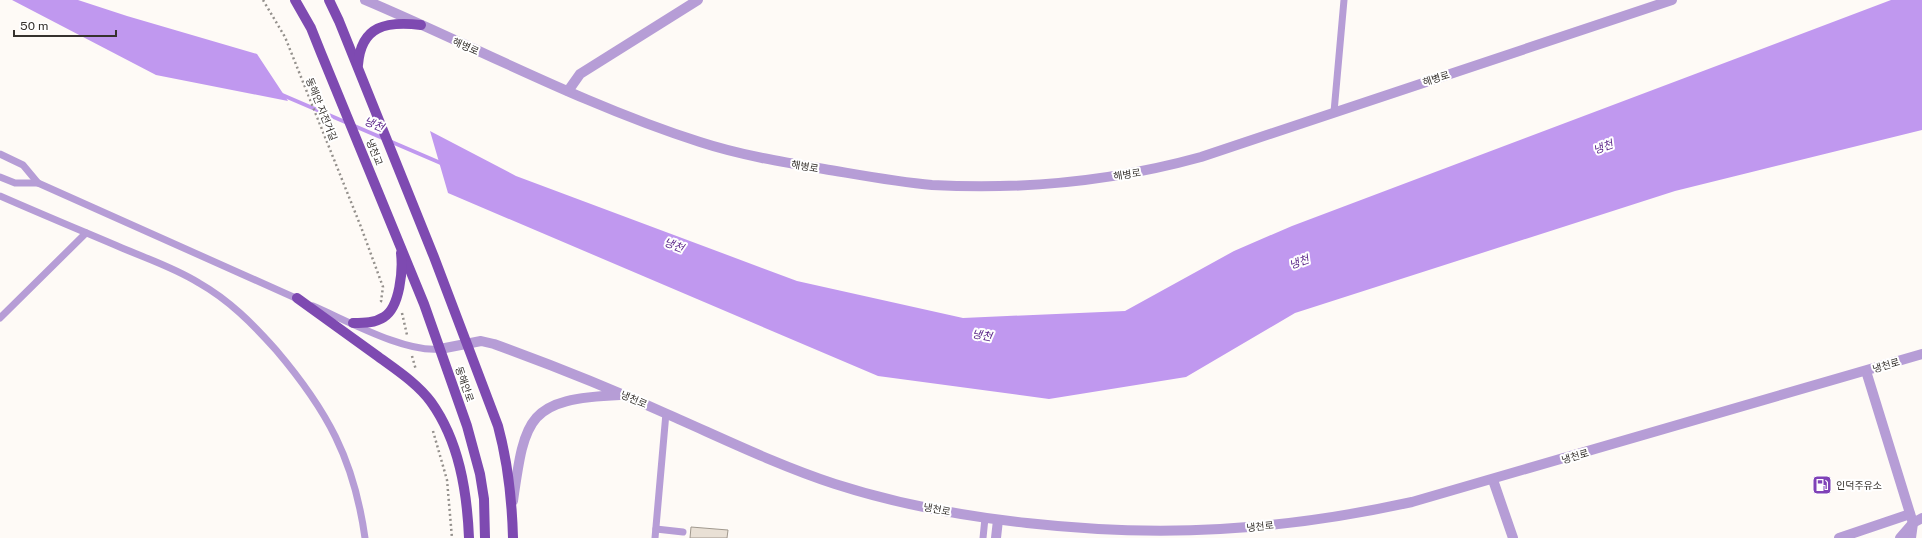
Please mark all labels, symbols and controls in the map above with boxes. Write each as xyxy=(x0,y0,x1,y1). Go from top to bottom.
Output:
scale bar xyxy=(14,12,116,38)
text: 50 m xyxy=(20,19,48,33)
street label: 해병로 xyxy=(451,35,481,57)
street label: 해병로 xyxy=(1421,68,1451,88)
street label: 동해안 자전거길 xyxy=(304,76,340,142)
water label: 냉천 xyxy=(362,115,387,134)
street label: 냉천교 xyxy=(364,137,386,167)
water label: 냉천 xyxy=(1591,137,1616,156)
street label: 해병로 xyxy=(790,158,820,174)
street label: 해병로 xyxy=(1112,166,1142,182)
water label: 냉천 xyxy=(662,236,687,255)
water label: 냉천 xyxy=(1287,252,1312,271)
water label: 냉천 xyxy=(971,327,995,343)
street label: 냉천로 xyxy=(1871,355,1901,375)
street label: 동해안로 xyxy=(453,365,477,403)
street label: 냉천로 xyxy=(619,388,649,410)
street label: 냉천로 xyxy=(1560,446,1590,466)
fuel station icon: 인덕주유소 xyxy=(1811,474,1833,496)
place label: 인덕주유소 xyxy=(1836,479,1882,491)
street label: 냉천로 xyxy=(922,500,952,518)
street label: 냉천로 xyxy=(1246,519,1274,533)

